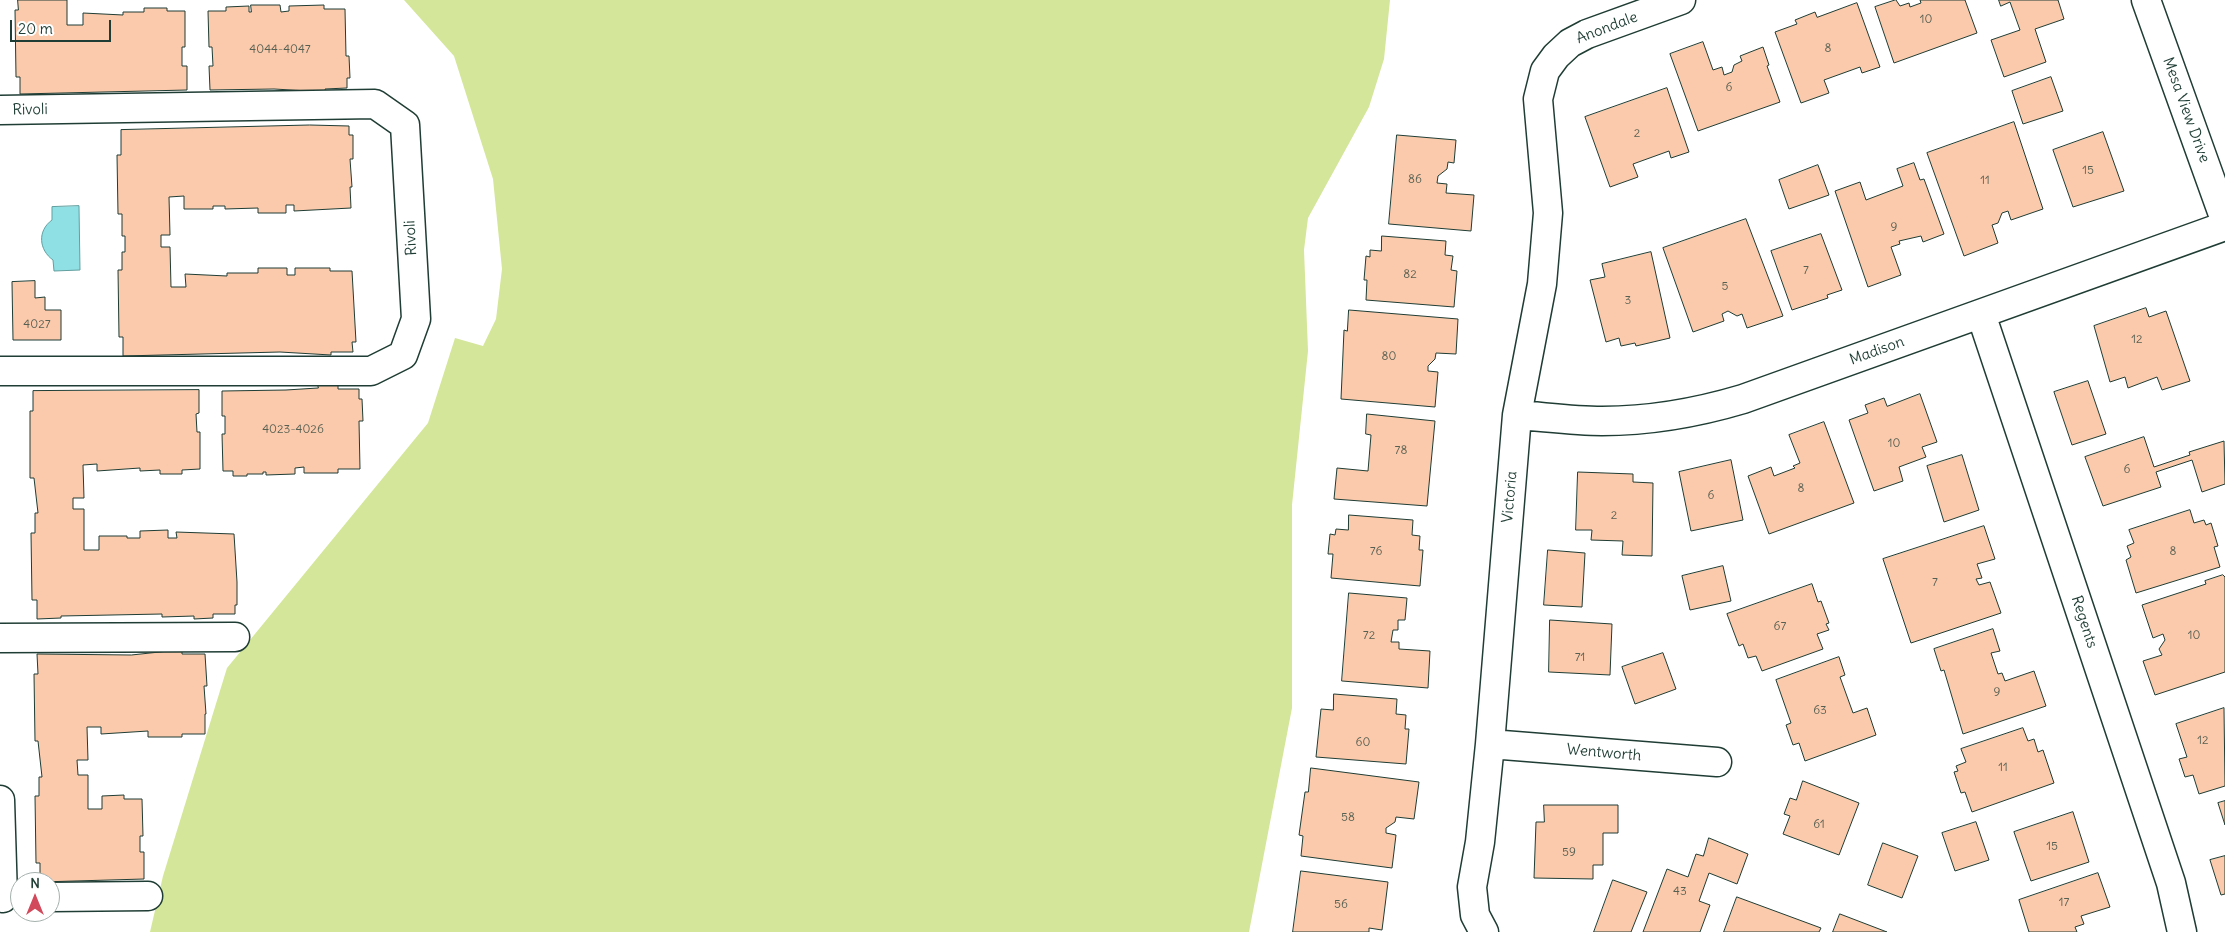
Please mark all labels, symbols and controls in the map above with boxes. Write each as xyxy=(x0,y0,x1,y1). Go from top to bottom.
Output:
street label: Anondale xyxy=(1574,8,1640,48)
scale bar xyxy=(12,10,114,42)
house number: 10 xyxy=(1920,13,1932,27)
text: 20 m xyxy=(18,19,53,38)
house number: 8 xyxy=(1825,42,1831,56)
house number: 4044-4047 xyxy=(249,43,311,57)
street label: Mesa View Drive xyxy=(2159,55,2213,165)
house number: 6 xyxy=(1726,81,1732,95)
street label: Rivoli xyxy=(12,101,48,119)
house number: 2 xyxy=(1634,127,1640,141)
house number: 15 xyxy=(2082,164,2094,178)
house number: 86 xyxy=(1408,173,1422,187)
house number: 11 xyxy=(1980,174,1990,188)
street label: Rivoli xyxy=(401,220,421,256)
house number: 9 xyxy=(1891,221,1897,235)
house number: 7 xyxy=(1803,264,1809,278)
house number: 82 xyxy=(1403,268,1417,282)
house number: 5 xyxy=(1722,280,1728,294)
house number: 3 xyxy=(1625,294,1631,308)
house number: 4027 xyxy=(23,318,51,332)
street label: Madison xyxy=(1847,333,1907,369)
house number: 12 xyxy=(2131,333,2143,347)
house number: 80 xyxy=(1382,350,1396,364)
house number: 4023-4026 xyxy=(262,423,324,437)
house number: 10 xyxy=(1888,437,1900,451)
house number: 78 xyxy=(1395,444,1407,458)
house number: 6 xyxy=(2124,463,2130,477)
street label: Victoria xyxy=(1499,470,1521,524)
house number: 8 xyxy=(1798,482,1804,496)
house number: 6 xyxy=(1708,489,1714,503)
house number: 2 xyxy=(1611,509,1617,523)
house number: 76 xyxy=(1370,545,1382,559)
house number: 8 xyxy=(2170,545,2176,559)
house number: 7 xyxy=(1932,576,1938,590)
street label: Regents xyxy=(2067,593,2101,651)
house number: 67 xyxy=(1774,620,1786,634)
house number: 72 xyxy=(1363,629,1375,643)
house number: 10 xyxy=(2188,629,2200,643)
house number: 71 xyxy=(1575,651,1585,665)
house number: 9 xyxy=(1994,686,2000,700)
house number: 63 xyxy=(1813,704,1827,718)
house number: 12 xyxy=(2197,734,2209,748)
house number: 60 xyxy=(1356,736,1370,750)
street label: Wentworth xyxy=(1566,741,1642,765)
house number: 11 xyxy=(1998,761,2008,775)
house number: 58 xyxy=(1341,811,1355,825)
house number: 61 xyxy=(1813,818,1825,832)
house number: 15 xyxy=(2046,840,2058,854)
house number: 59 xyxy=(1562,846,1576,860)
north arrow xyxy=(10,872,60,922)
text: N xyxy=(30,874,40,892)
house number: 43 xyxy=(1673,885,1687,899)
house number: 17 xyxy=(2059,896,2069,910)
house number: 56 xyxy=(1334,898,1348,912)

